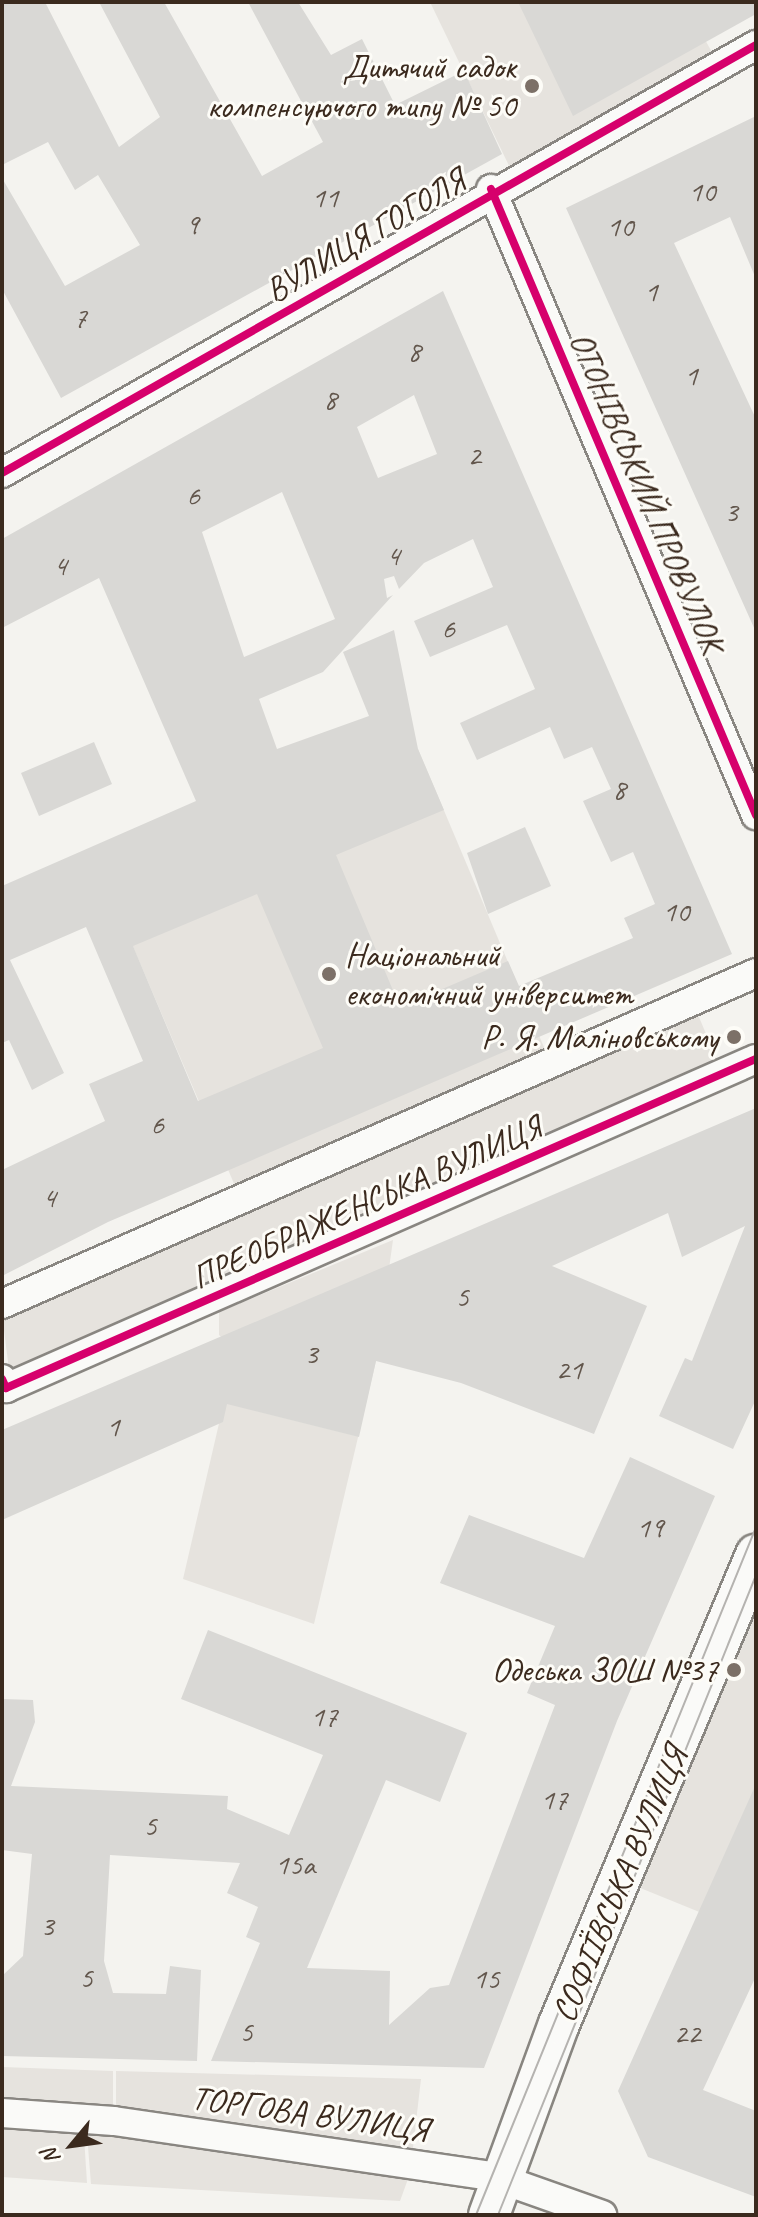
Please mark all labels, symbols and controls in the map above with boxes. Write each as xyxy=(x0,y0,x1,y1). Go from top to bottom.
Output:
place label: Дитячий садок компенсуючого типу № 50 xyxy=(209,46,516,126)
marker: Дитячий садок компенсуючого типу № 50 xyxy=(523,77,541,95)
street label: ВУЛИЦЯ ГОГОЛЯ xyxy=(258,159,472,311)
house number: 10 xyxy=(689,173,715,209)
house number: 11 xyxy=(312,179,338,215)
house number: 9 xyxy=(185,206,199,242)
house number: 10 xyxy=(607,208,633,244)
house number: 1 xyxy=(644,273,658,309)
house number: 7 xyxy=(73,299,87,335)
street label: ОТОНІВСЬКИЙ ПРОВУЛОК xyxy=(561,326,733,658)
house number: 8 xyxy=(407,333,421,369)
house number: 1 xyxy=(684,357,698,393)
house number: 8 xyxy=(323,381,337,417)
house number: 2 xyxy=(467,437,481,473)
house number: 6 xyxy=(186,477,200,513)
house number: 3 xyxy=(724,493,738,529)
house number: 4 xyxy=(386,537,400,573)
house number: 4 xyxy=(53,547,67,583)
house number: 6 xyxy=(441,610,455,646)
house number: 8 xyxy=(612,771,626,807)
house number: 10 xyxy=(663,893,689,929)
place label: Національний економічний університет xyxy=(345,934,633,1014)
marker: Національний економічний університет xyxy=(320,965,338,983)
place label: Р. Я. Маліновському xyxy=(481,1017,718,1057)
marker: Р. Я. Маліновському xyxy=(725,1028,743,1046)
house number: 6 xyxy=(150,1106,164,1142)
street label: ПРЕОБРАЖЕНСЬКА ВУЛИЦЯ xyxy=(186,1107,546,1297)
house number: 4 xyxy=(42,1179,56,1215)
house number: 5 xyxy=(455,1278,469,1314)
house number: 3 xyxy=(304,1335,318,1371)
house number: 21 xyxy=(556,1351,582,1387)
house number: 1 xyxy=(106,1408,120,1444)
house number: 19 xyxy=(637,1509,663,1545)
place label: Одеська ЗОШ №37 xyxy=(492,1650,718,1690)
marker: Одеська ЗОШ №37 xyxy=(725,1661,743,1679)
house number: 17 xyxy=(311,1698,337,1734)
street label: СОФІЇВСЬКА ВУЛИЦЯ xyxy=(543,1741,695,2027)
house number: 17 xyxy=(541,1781,567,1817)
house number: 5 xyxy=(143,1807,157,1843)
house number: 15а xyxy=(275,1846,315,1882)
house number: 3 xyxy=(40,1907,54,1943)
house number: 5 xyxy=(79,1959,93,1995)
house number: 15 xyxy=(473,1960,499,1996)
house number: 5 xyxy=(239,2013,253,2049)
house number: 22 xyxy=(674,2015,700,2051)
street label: ТОРГОВА ВУЛИЦЯ xyxy=(189,2076,431,2150)
north arrow xyxy=(32,2105,112,2185)
text: N xyxy=(35,2144,67,2169)

